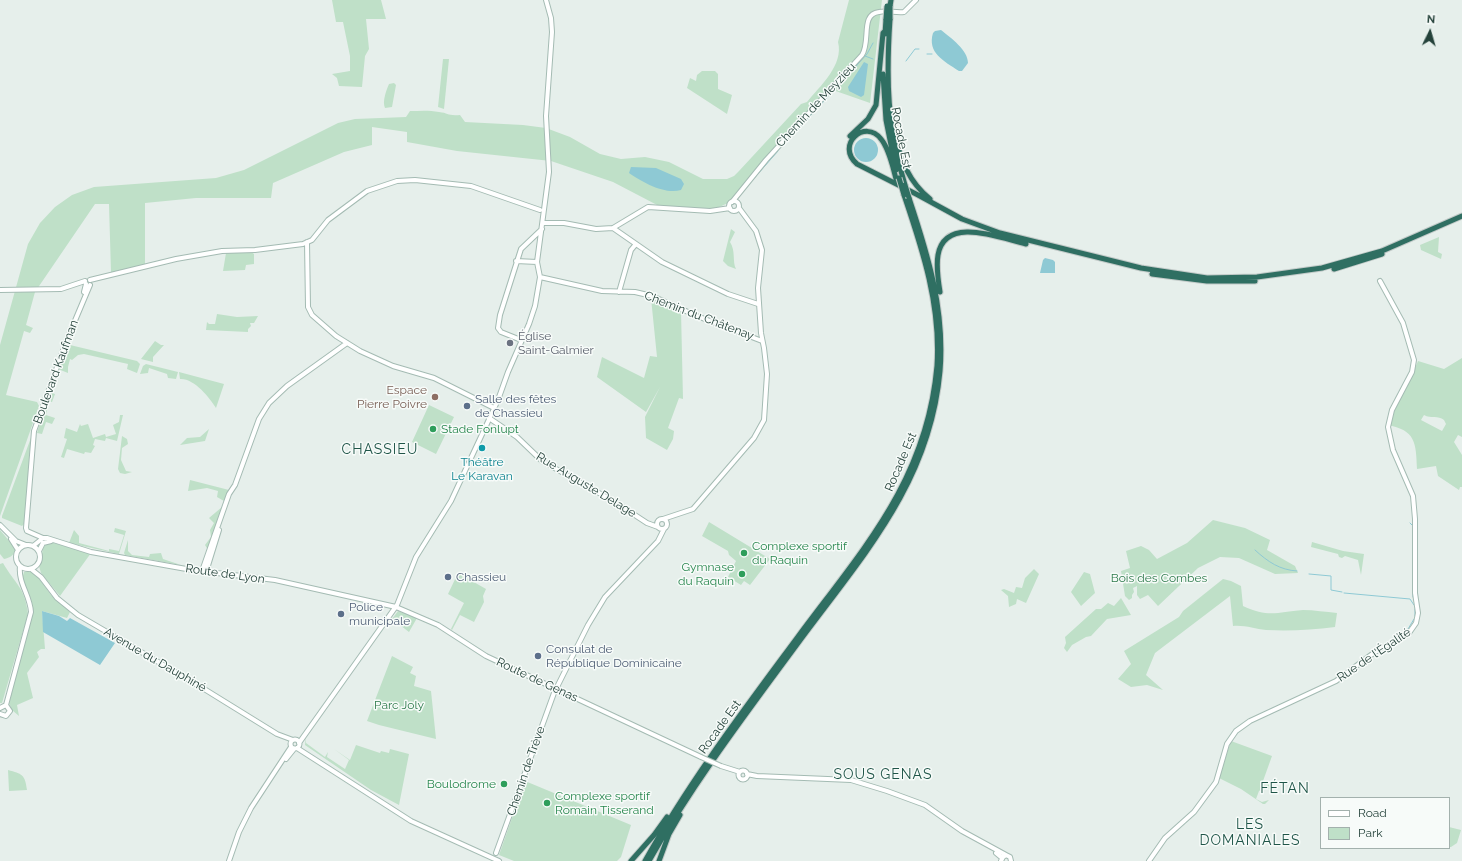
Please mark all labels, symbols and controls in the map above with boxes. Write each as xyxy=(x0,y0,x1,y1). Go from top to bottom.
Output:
north arrow xyxy=(1410,12,1450,52)
text: N xyxy=(1426,13,1436,26)
street label: Chemin de Meyzieu xyxy=(773,60,859,150)
street label: Rocade Est xyxy=(888,106,914,170)
street label: Chemin du Châtenay xyxy=(642,288,756,344)
street label: Boulevard Kaufman xyxy=(30,318,82,426)
place label: Église Saint-Galmier xyxy=(518,329,594,357)
marker: Église Saint-Galmier xyxy=(505,338,515,348)
place label: Espace Pierre Poivre xyxy=(357,383,427,411)
marker: Espace Pierre Poivre xyxy=(430,392,440,402)
place label: Salle des fêtes de Chassieu xyxy=(475,392,556,420)
marker: Salle des fêtes de Chassieu xyxy=(462,401,472,411)
place label: Stade Fonlupt xyxy=(441,422,519,436)
marker: Stade Fonlupt xyxy=(428,424,438,434)
street label: Rocade Est xyxy=(882,430,920,494)
district label: CHASSIEU xyxy=(342,442,418,458)
marker: Théâtre Le Karavan xyxy=(477,443,487,453)
street label: Rue Auguste Delage xyxy=(533,449,639,521)
place label: Théâtre Le Karavan xyxy=(451,455,513,483)
place label: Complexe sportif du Raquin xyxy=(752,539,847,567)
marker: Complexe sportif du Raquin xyxy=(739,548,749,558)
place label: Gymnase du Raquin xyxy=(678,560,734,588)
street label: Route de Lyon xyxy=(184,561,266,587)
marker: Gymnase du Raquin xyxy=(737,569,747,579)
place label: Chassieu xyxy=(456,570,506,584)
park label: Bois des Combes xyxy=(1111,571,1207,585)
marker: Chassieu xyxy=(443,572,453,582)
place label: Police municipale xyxy=(349,600,410,628)
marker: Police municipale xyxy=(336,609,346,619)
street label: Avenue du Dauphiné xyxy=(101,625,209,695)
street label: Rue de l'Égalité xyxy=(1334,625,1414,685)
place label: Consulat de République Dominicaine xyxy=(546,642,682,670)
marker: Consulat de République Dominicaine xyxy=(533,651,543,661)
street label: Route de Genas xyxy=(494,655,580,705)
street label: Rocade Est xyxy=(696,697,744,757)
park label: Parc Joly xyxy=(374,698,424,712)
street label: Chemin de Trève xyxy=(504,724,548,818)
district label: SOUS GENAS xyxy=(834,767,932,783)
place label: Boulodrome xyxy=(427,777,496,791)
marker: Boulodrome xyxy=(499,779,509,789)
district label: FÉTAN xyxy=(1260,781,1310,797)
place label: Complexe sportif Romain Tisserand xyxy=(555,789,654,817)
legend xyxy=(1320,797,1450,849)
marker: Complexe sportif Romain Tisserand xyxy=(542,798,552,808)
text: Road xyxy=(1358,806,1387,820)
district label: LES DOMANIALES xyxy=(1199,817,1301,850)
text: Park xyxy=(1358,826,1383,840)

